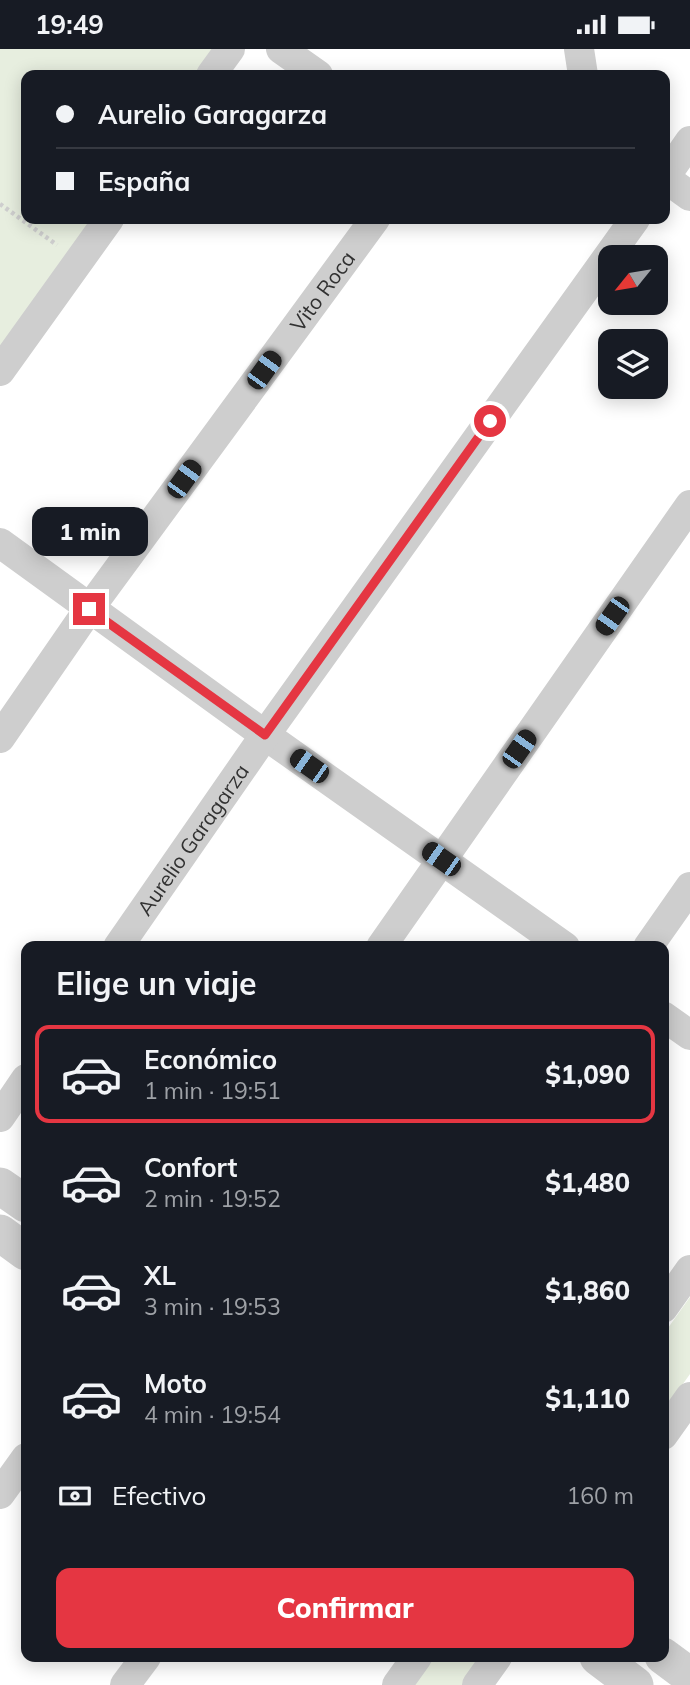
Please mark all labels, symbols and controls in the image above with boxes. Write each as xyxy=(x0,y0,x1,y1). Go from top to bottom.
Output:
text: 19:49 xyxy=(35,8,104,41)
text: Aurelio Garagarza xyxy=(98,98,327,131)
text: España xyxy=(98,165,190,198)
north arrow xyxy=(598,245,668,315)
map controls xyxy=(598,245,668,399)
street label: Vito Roca xyxy=(284,246,360,336)
button: layers xyxy=(598,329,668,399)
car xyxy=(244,347,285,393)
route start xyxy=(474,405,506,437)
car xyxy=(164,456,205,502)
callout: 1 min xyxy=(31,507,147,557)
text: 1 min xyxy=(59,517,121,546)
route end xyxy=(73,593,105,625)
car xyxy=(592,593,633,639)
car xyxy=(499,726,540,772)
car xyxy=(286,745,333,787)
street label: Aurelio Garagarza xyxy=(131,759,254,920)
car xyxy=(418,838,465,880)
text: Elige un viaje xyxy=(56,963,257,1003)
icon: car xyxy=(60,1043,123,1106)
text: Económico xyxy=(144,1043,277,1076)
text: $1,090 xyxy=(545,1058,630,1091)
text: 1 min · 19:51 xyxy=(144,1076,281,1105)
icon: car xyxy=(60,1151,123,1214)
text: Confort xyxy=(144,1151,237,1184)
text: $1,480 xyxy=(545,1166,630,1199)
text: 2 min · 19:52 xyxy=(144,1184,281,1213)
icon: car xyxy=(60,1259,123,1322)
text: XL xyxy=(144,1259,176,1292)
text: $1,860 xyxy=(545,1274,630,1307)
text: 3 min · 19:53 xyxy=(144,1292,281,1321)
icon: car xyxy=(60,1367,123,1430)
text: Moto xyxy=(144,1367,207,1400)
text: $1,110 xyxy=(545,1382,630,1415)
text: 4 min · 19:54 xyxy=(144,1400,281,1429)
icon: cash xyxy=(56,1477,94,1515)
text: Efectivo xyxy=(112,1479,206,1512)
text: 160 m xyxy=(566,1481,634,1510)
button: Confirmar xyxy=(56,1568,634,1648)

